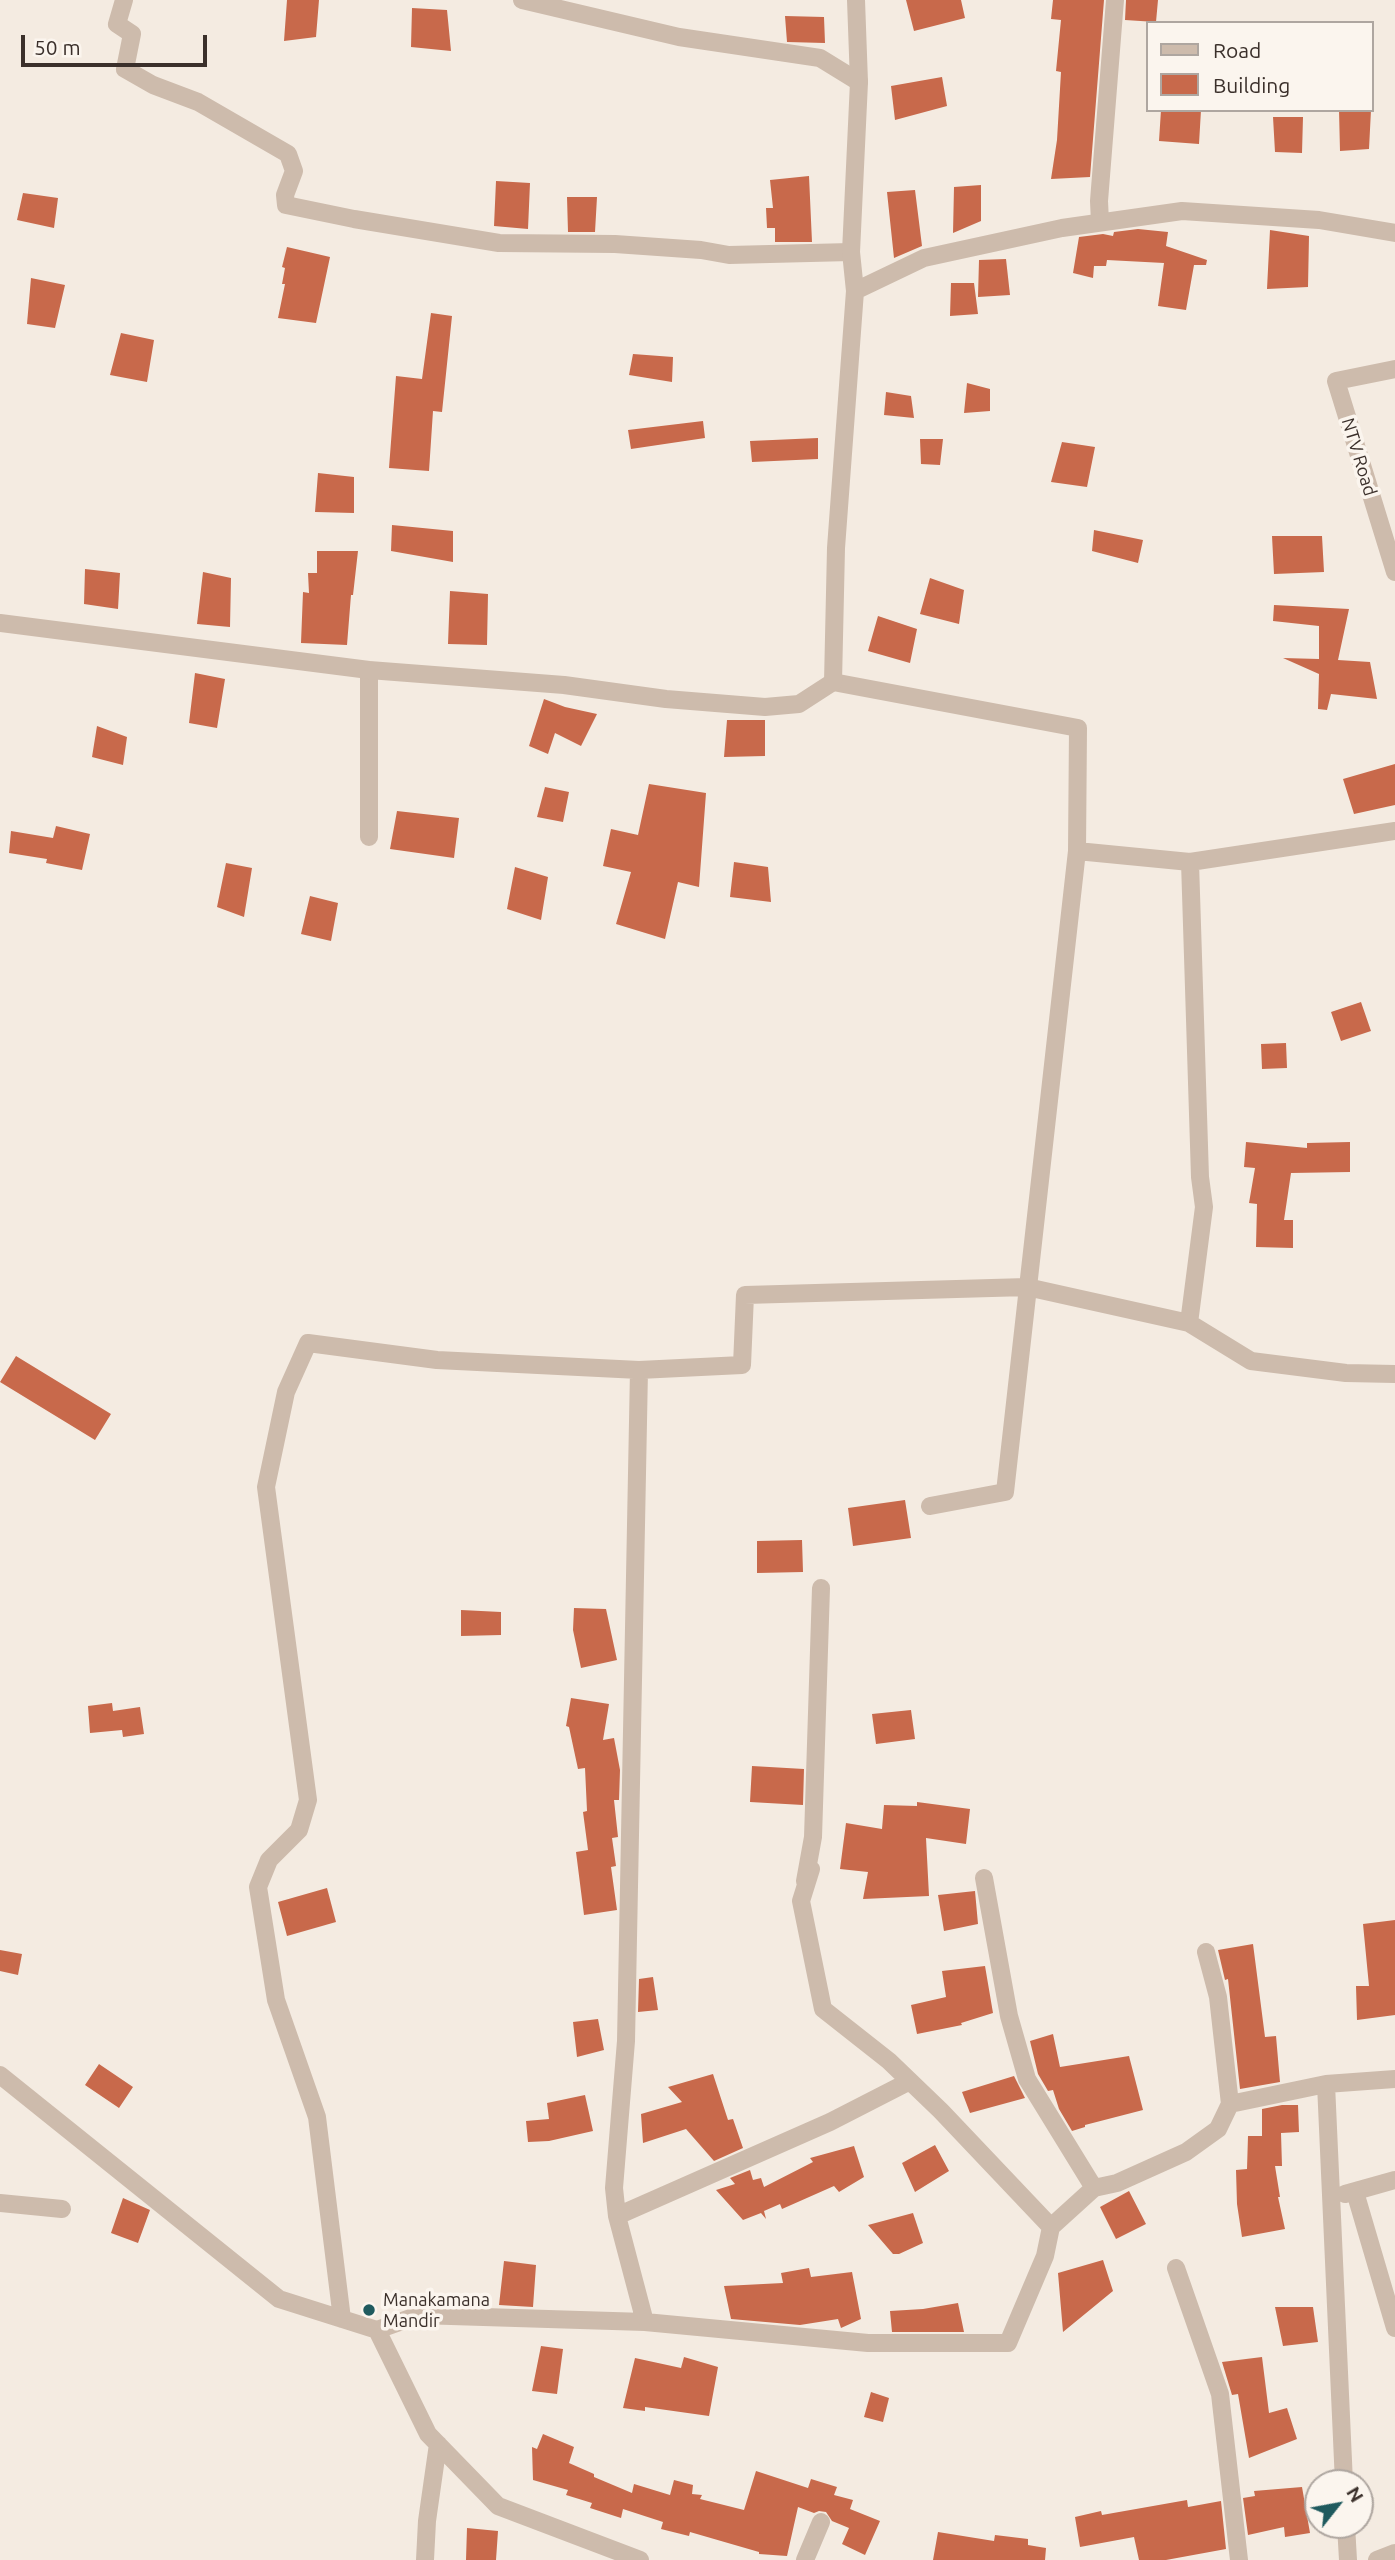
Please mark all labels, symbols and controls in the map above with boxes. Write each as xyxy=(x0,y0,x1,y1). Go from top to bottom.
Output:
scale bar xyxy=(24,21,210,65)
legend xyxy=(1146,21,1374,112)
text: 50 m xyxy=(34,35,81,59)
text: Road xyxy=(1213,38,1261,62)
text: Building xyxy=(1213,73,1290,97)
street label: NTV Road xyxy=(1337,415,1381,499)
place label: Manakamana Mandir xyxy=(383,2289,490,2332)
marker: Manakamana Mandir xyxy=(361,2302,377,2318)
north arrow xyxy=(1304,2469,1374,2539)
text: N xyxy=(1342,2482,1368,2506)

